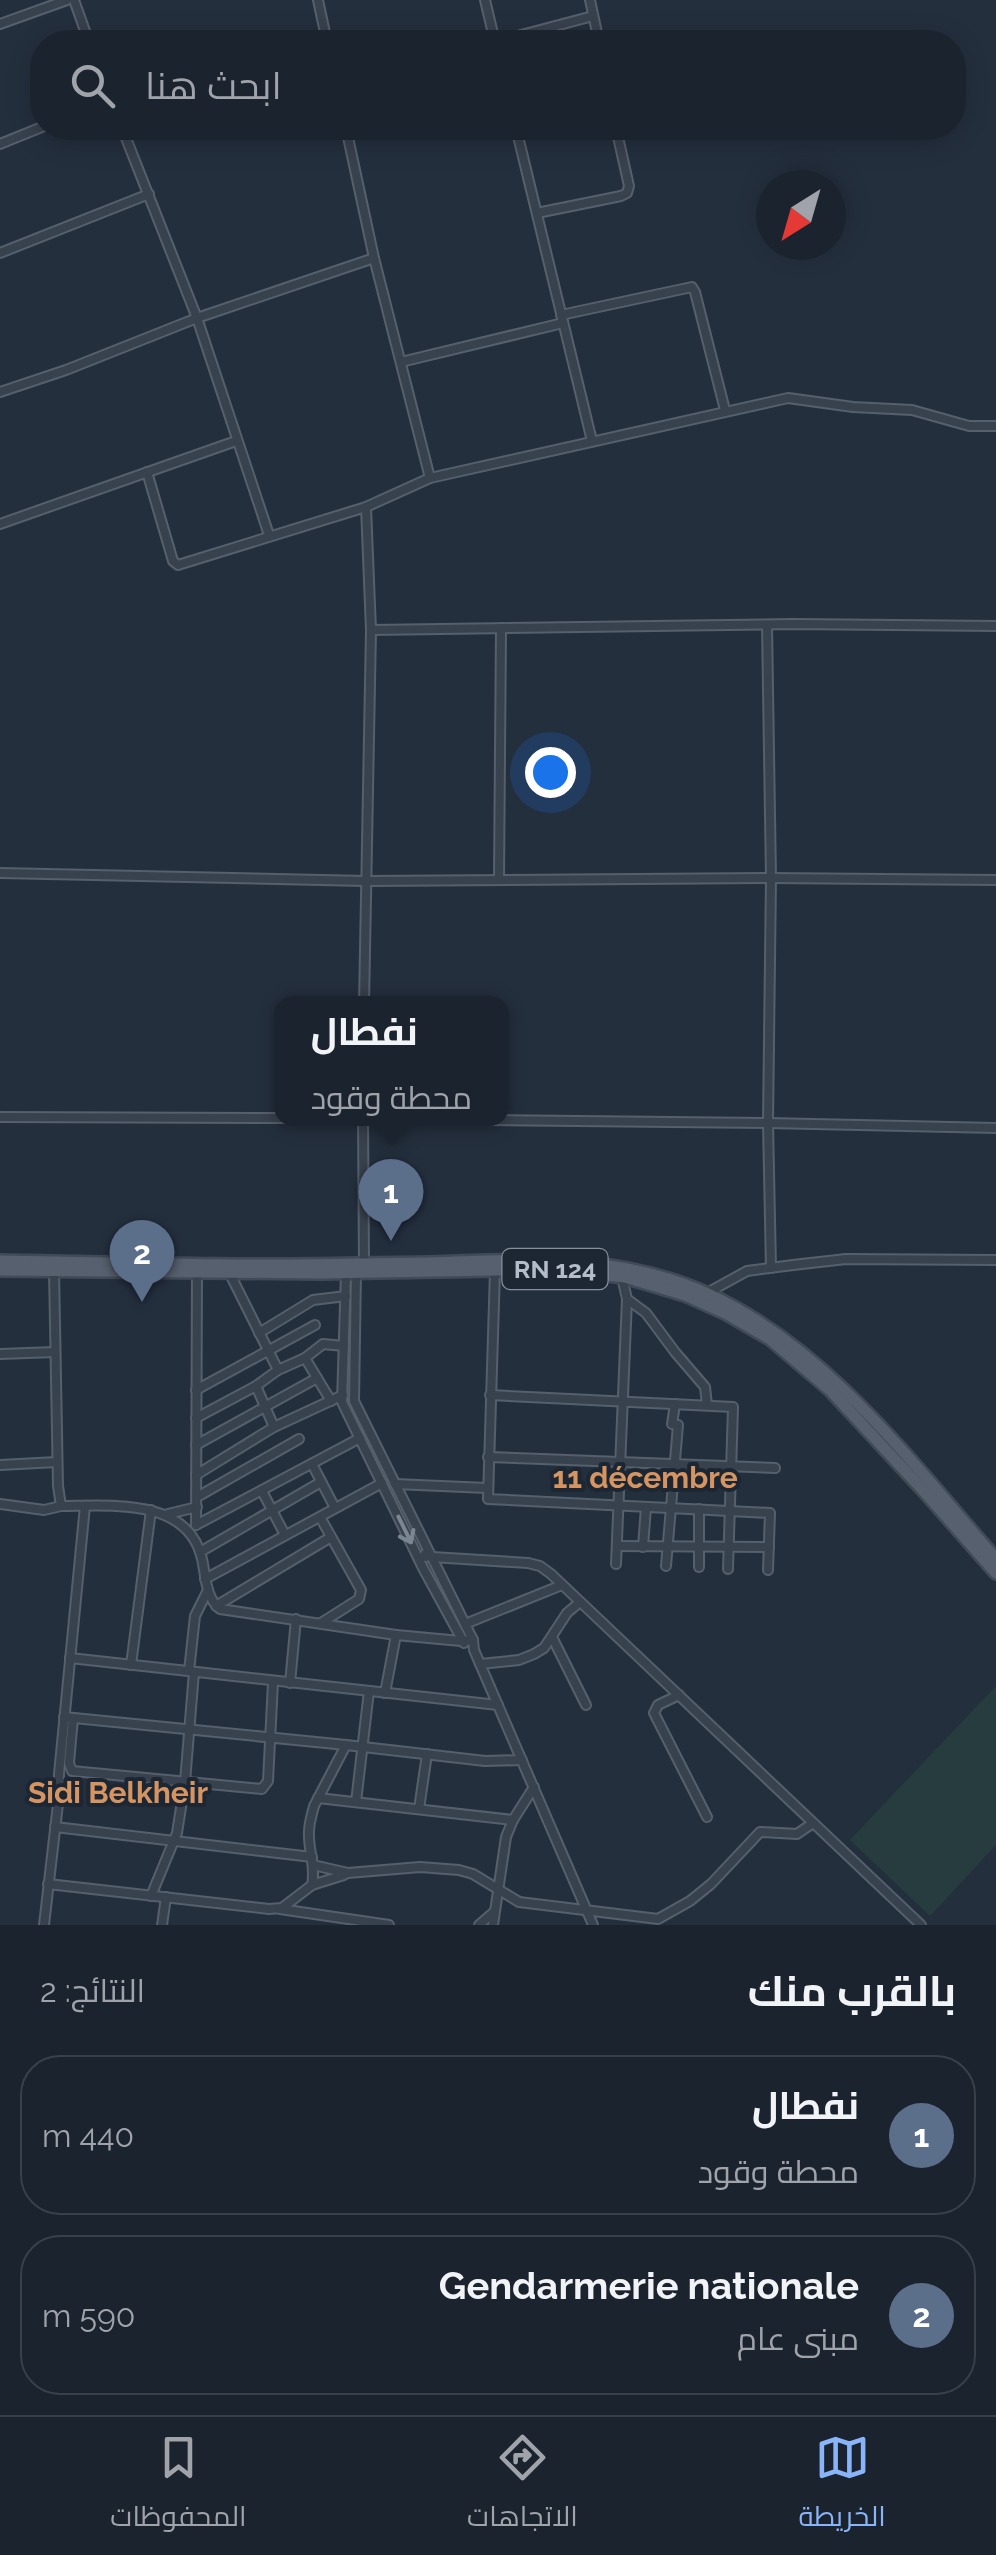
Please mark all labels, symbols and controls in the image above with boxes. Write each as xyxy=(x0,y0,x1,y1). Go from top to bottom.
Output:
search box xyxy=(30,30,966,140)
icon: search xyxy=(65,58,120,113)
text: ابحث هنا xyxy=(145,63,282,108)
north arrow xyxy=(756,170,846,260)
your location xyxy=(525,747,576,798)
popup xyxy=(274,996,509,1126)
text: نفطال xyxy=(311,1009,418,1054)
text: محطة وقود xyxy=(311,1079,472,1116)
pin: 1 xyxy=(358,1158,424,1241)
pin: 2 xyxy=(110,1220,174,1302)
road number: RN 124 xyxy=(502,1249,608,1289)
district label: 11 décembre xyxy=(552,1460,738,1495)
one-way arrow xyxy=(397,1514,416,1544)
district label: Sidi Belkheir xyxy=(28,1775,208,1810)
text: بالقرب منك xyxy=(748,1967,956,2016)
text: النتائج: 2 xyxy=(40,1972,145,2009)
text: نفطال xyxy=(752,2083,859,2128)
text: 440 m xyxy=(42,2117,134,2154)
text: 1 xyxy=(914,2117,929,2154)
text: محطة وقود xyxy=(698,2153,859,2190)
text: Gendarmerie nationale xyxy=(439,2263,859,2308)
text: 590 m xyxy=(42,2297,135,2334)
text: 2 xyxy=(912,2297,931,2334)
text: مبنى عام xyxy=(737,2320,859,2357)
tab: المحفوظات xyxy=(110,2430,247,2542)
tab: الاتجاهات xyxy=(467,2430,578,2542)
tab: الخريطة xyxy=(798,2430,886,2542)

